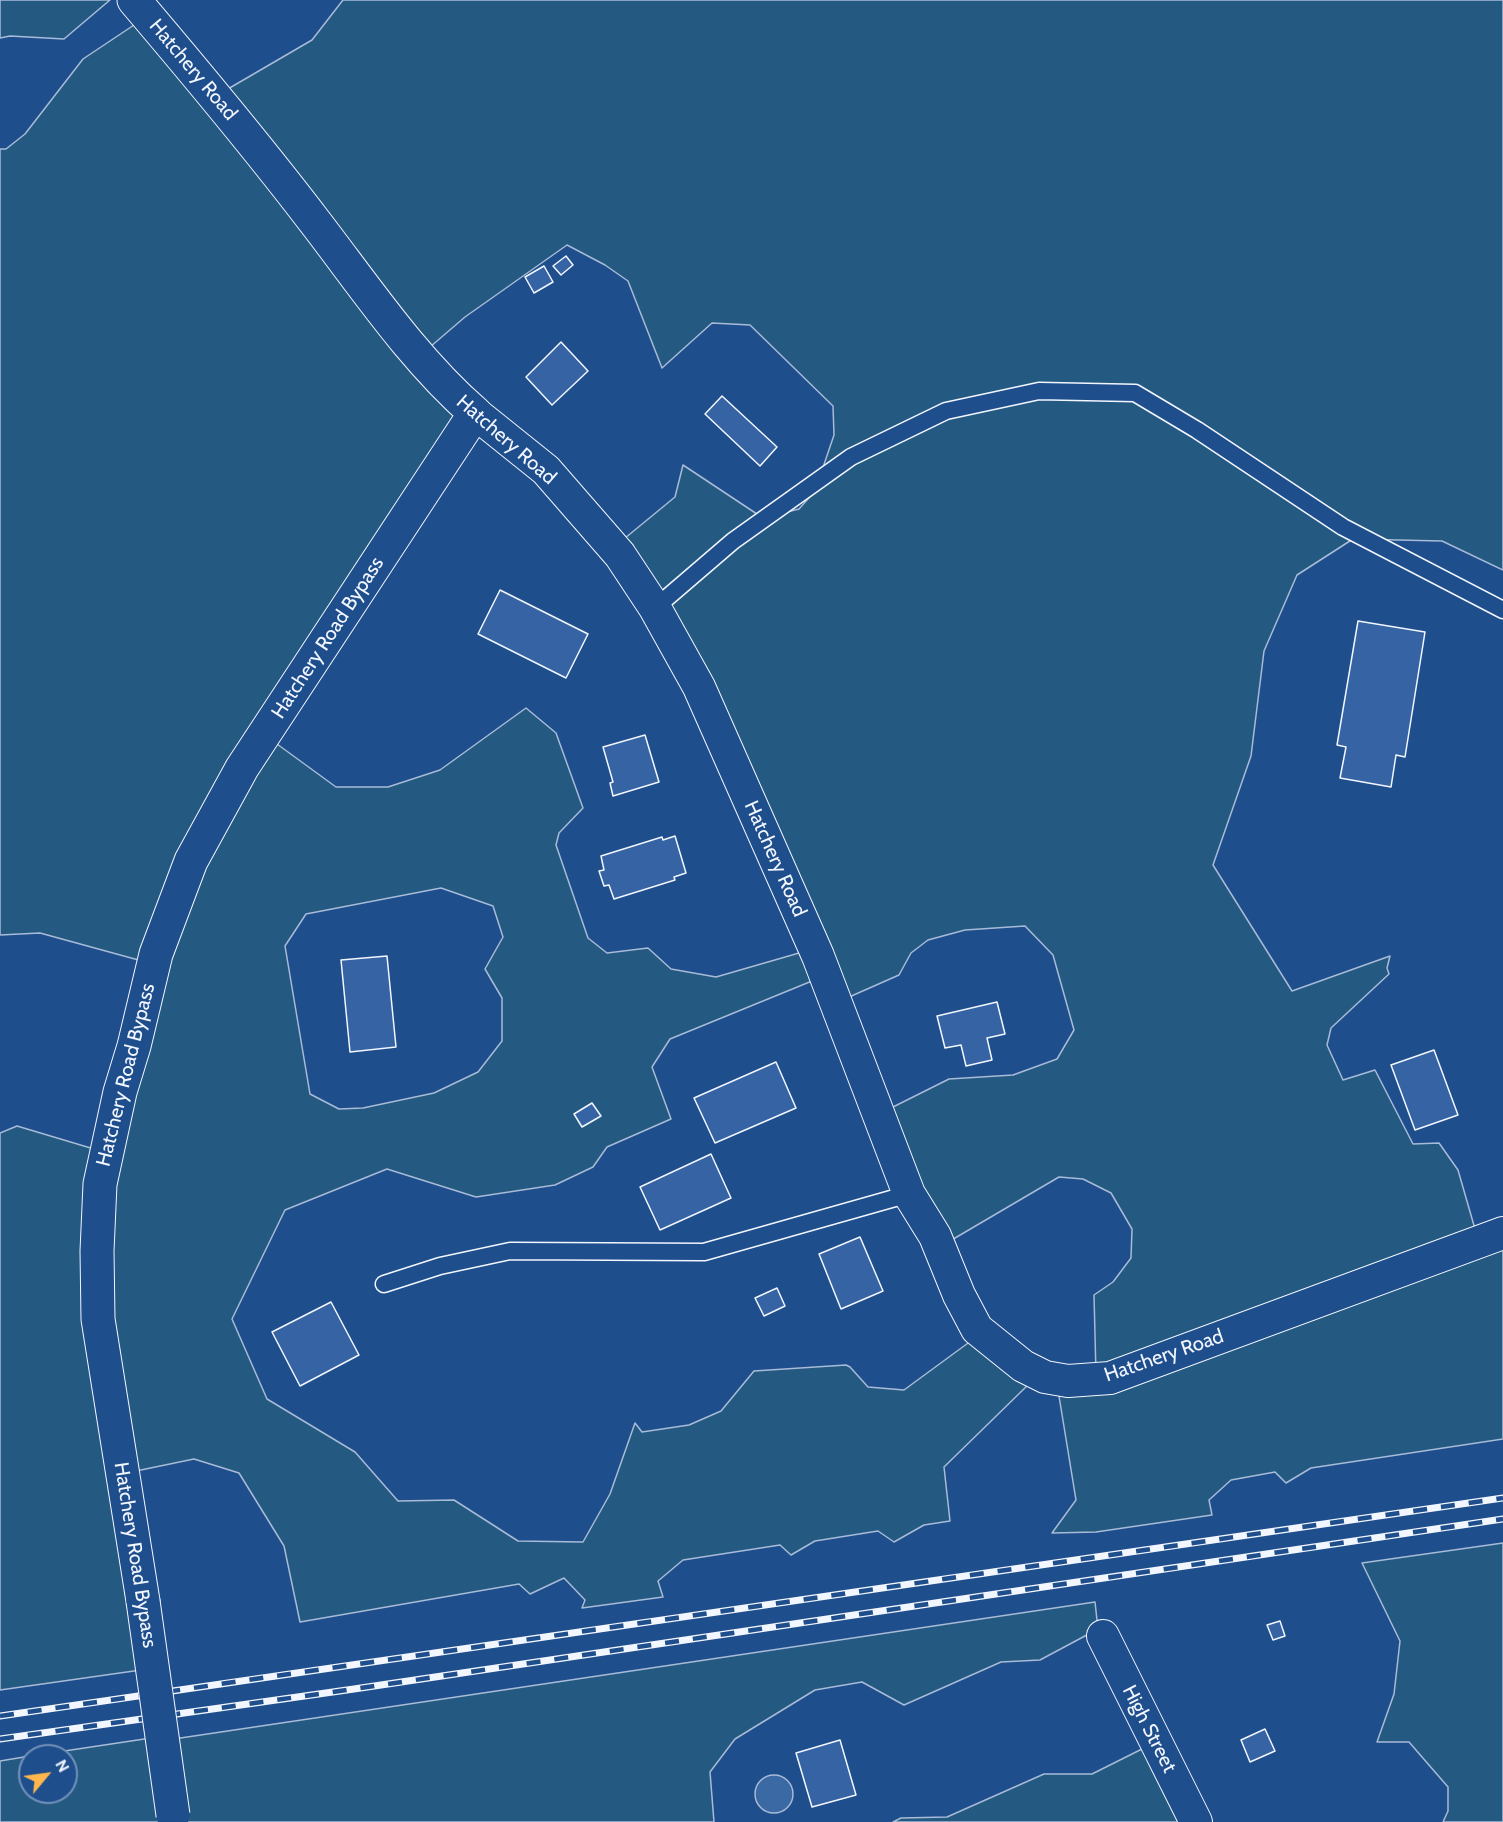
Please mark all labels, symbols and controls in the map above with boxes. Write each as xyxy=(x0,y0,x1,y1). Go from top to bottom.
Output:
street label: Hatchery Road xyxy=(144,15,242,125)
street label: Hatchery Road xyxy=(451,390,561,490)
street label: Hatchery Road Bypass xyxy=(267,553,389,723)
street label: Hatchery Road xyxy=(739,797,811,921)
street label: Hatchery Road Bypass xyxy=(92,981,160,1169)
street label: Hatchery Road xyxy=(1101,1324,1227,1388)
street label: Hatchery Road Bypass xyxy=(108,1460,162,1650)
street label: High Street xyxy=(1117,1681,1181,1777)
north arrow xyxy=(18,1744,78,1804)
text: N xyxy=(51,1756,73,1776)

